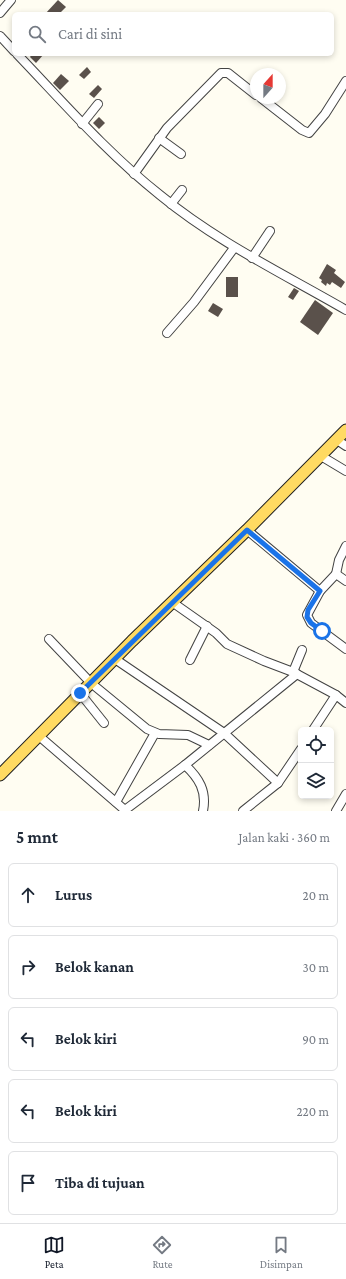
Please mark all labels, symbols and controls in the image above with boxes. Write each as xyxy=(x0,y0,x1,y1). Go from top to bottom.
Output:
search box xyxy=(12,12,334,56)
icon: search xyxy=(26,23,48,45)
text: Cari di sini xyxy=(58,26,122,42)
north arrow xyxy=(250,68,286,104)
route start xyxy=(313,622,331,640)
route end xyxy=(71,684,89,702)
map controls xyxy=(298,727,334,799)
button: locate xyxy=(298,727,334,763)
button: layers xyxy=(298,763,334,799)
text: 5 mnt xyxy=(16,828,58,847)
text: Jalan kaki · 360 m xyxy=(239,830,330,845)
icon: ahead xyxy=(17,884,39,906)
text: Lurus xyxy=(55,887,92,903)
text: 20 m xyxy=(303,888,329,903)
icon: right xyxy=(17,956,39,978)
text: Belok kanan xyxy=(55,959,134,975)
text: 30 m xyxy=(303,960,329,975)
icon: left xyxy=(17,1028,39,1050)
text: Belok kiri xyxy=(55,1031,117,1047)
text: 90 m xyxy=(302,1032,329,1047)
icon: left xyxy=(17,1100,39,1122)
text: Belok kiri xyxy=(55,1103,117,1119)
text: 220 m xyxy=(296,1104,329,1119)
icon: arrive xyxy=(17,1172,39,1194)
text: Tiba di tujuan xyxy=(55,1175,145,1191)
tab: Peta xyxy=(43,1234,65,1270)
tab: Rute xyxy=(151,1234,173,1270)
tab: Disimpan xyxy=(260,1234,303,1270)

